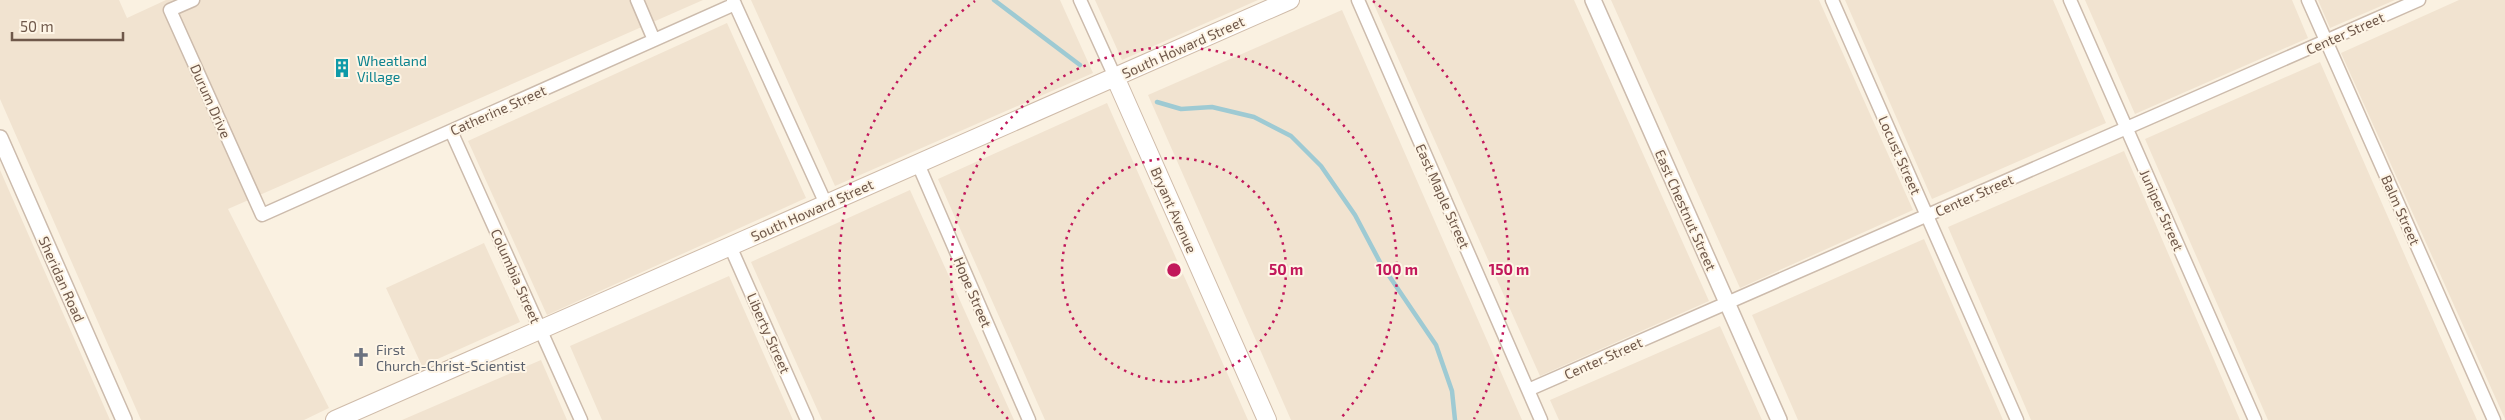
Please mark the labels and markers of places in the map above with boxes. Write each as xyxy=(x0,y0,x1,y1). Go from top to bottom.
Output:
place label: Wheatland Village xyxy=(357,52,427,85)
building icon: Wheatland Village xyxy=(331,57,353,79)
centre of rings xyxy=(1165,261,1183,279)
place label: First Church-Christ-Scientist xyxy=(376,341,526,374)
church icon: First Church-Christ-Scientist xyxy=(350,346,372,368)

